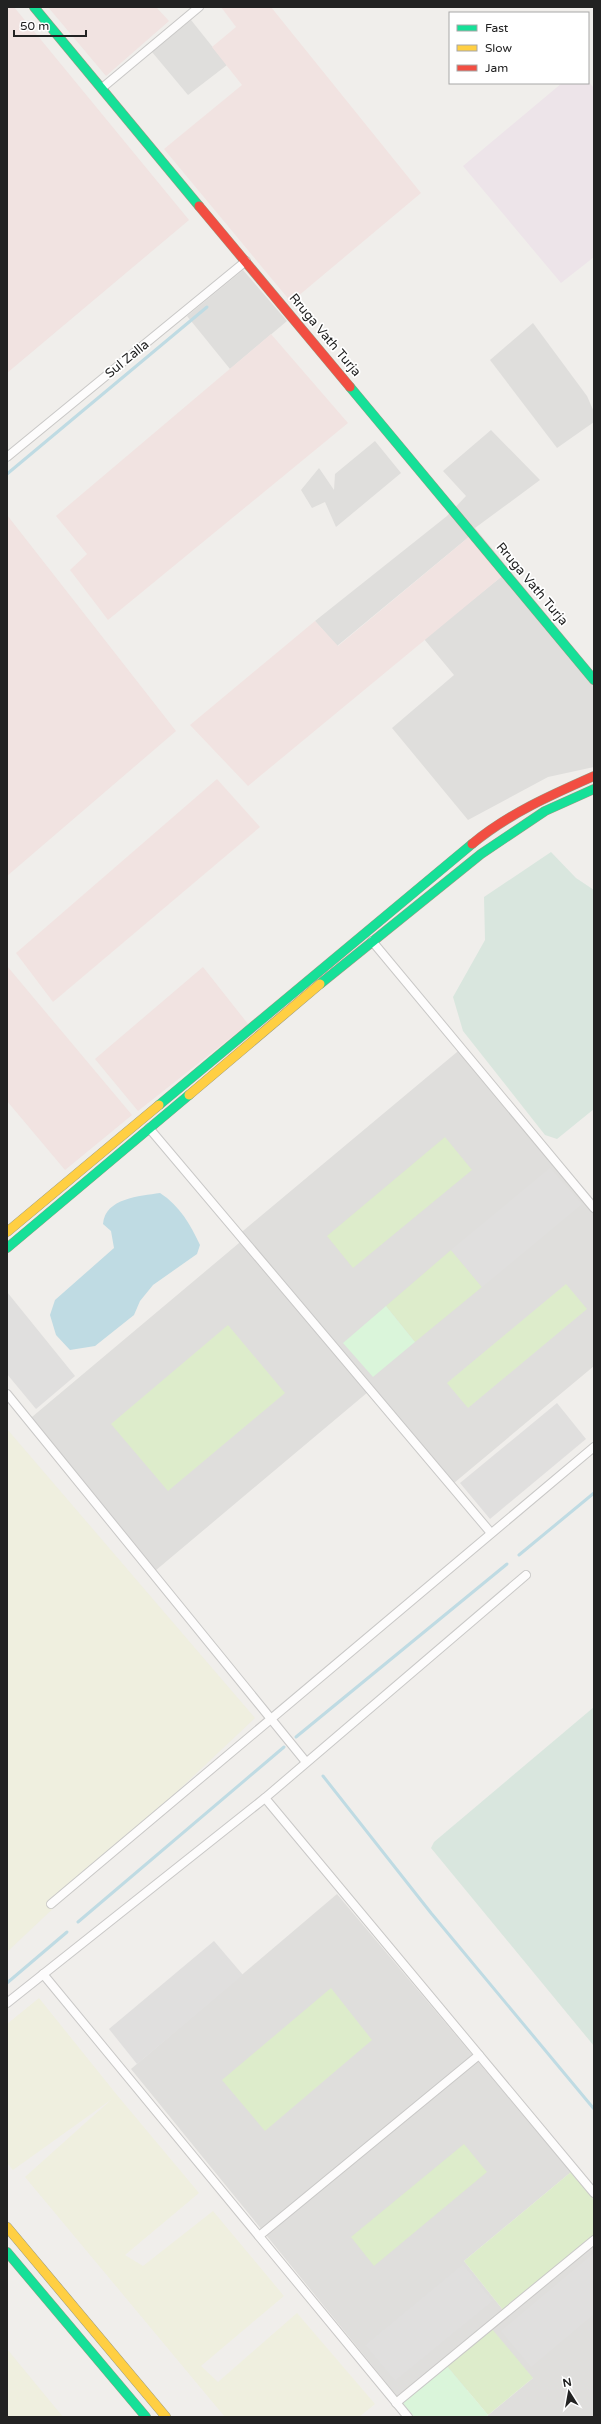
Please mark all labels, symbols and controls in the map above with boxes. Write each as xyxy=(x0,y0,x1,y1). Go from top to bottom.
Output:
scale bar xyxy=(14,12,86,38)
legend xyxy=(449,12,589,84)
text: 50 m xyxy=(20,19,49,33)
text: Fast xyxy=(485,21,509,35)
text: Slow xyxy=(485,41,512,55)
text: Jam xyxy=(485,61,508,75)
street label: Rruga Vath Turja xyxy=(286,290,364,380)
street label: Sul Zalla xyxy=(102,336,152,382)
street label: Rruga Vath Turja xyxy=(493,539,571,629)
north arrow xyxy=(549,2372,589,2412)
text: N xyxy=(562,2375,573,2390)

